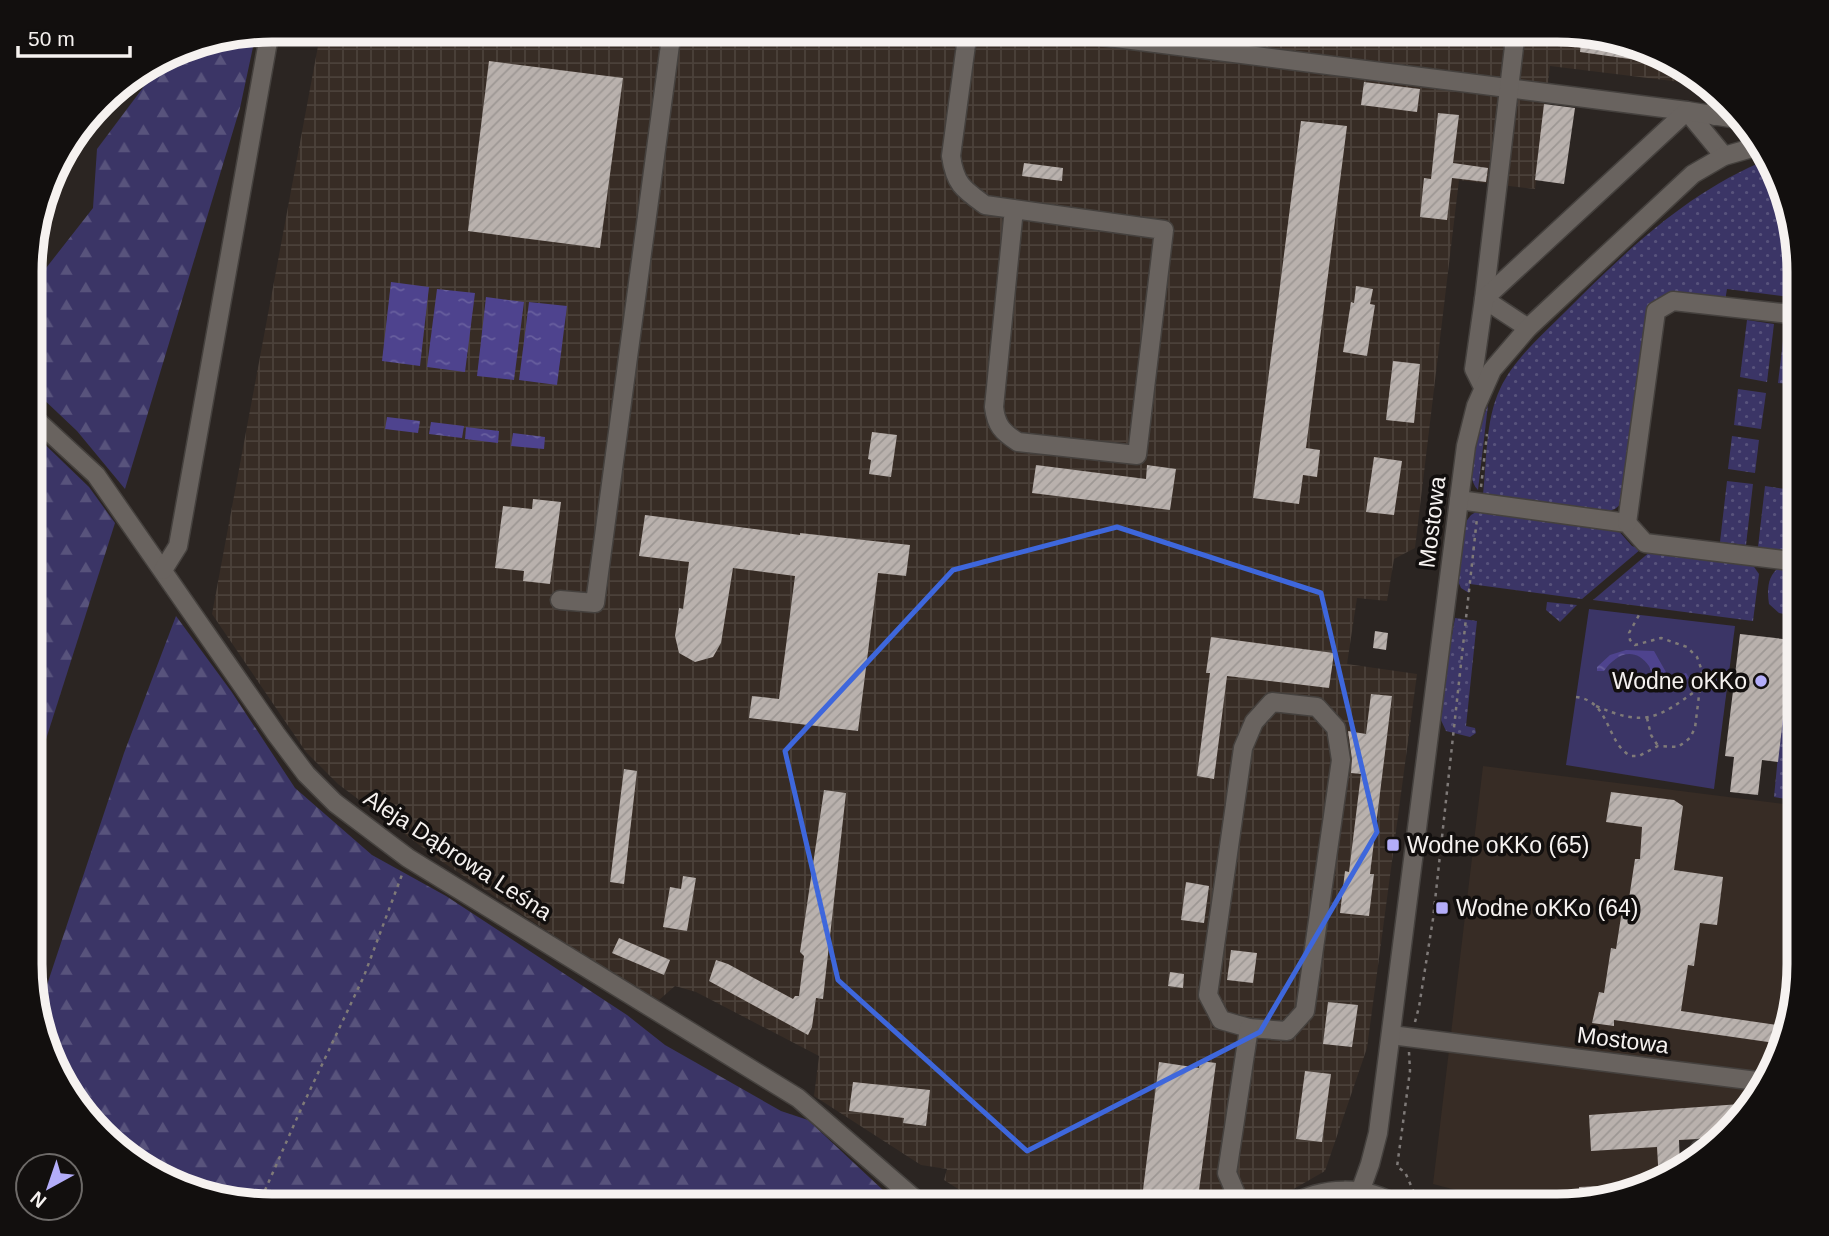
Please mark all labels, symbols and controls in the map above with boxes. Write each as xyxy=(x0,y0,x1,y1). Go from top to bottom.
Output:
scale bar xyxy=(18,14,130,58)
text: 50 m xyxy=(28,27,75,50)
street label: Mostowa xyxy=(1413,475,1451,569)
place label: Wodne oKKo xyxy=(1612,668,1747,694)
marker: Wodne oKKo xyxy=(1753,673,1769,689)
street label: Aleja Dąbrowa Leśna xyxy=(359,785,557,926)
place label: Wodne oKKo (65) xyxy=(1407,832,1589,858)
marker: Wodne oKKo (65) xyxy=(1385,837,1401,853)
place label: Wodne oKKo (64) xyxy=(1456,895,1638,921)
marker: Wodne oKKo (64) xyxy=(1434,900,1450,916)
street label: Mostowa xyxy=(1576,1021,1670,1059)
north arrow xyxy=(14,1152,84,1222)
text: N xyxy=(26,1187,50,1212)

